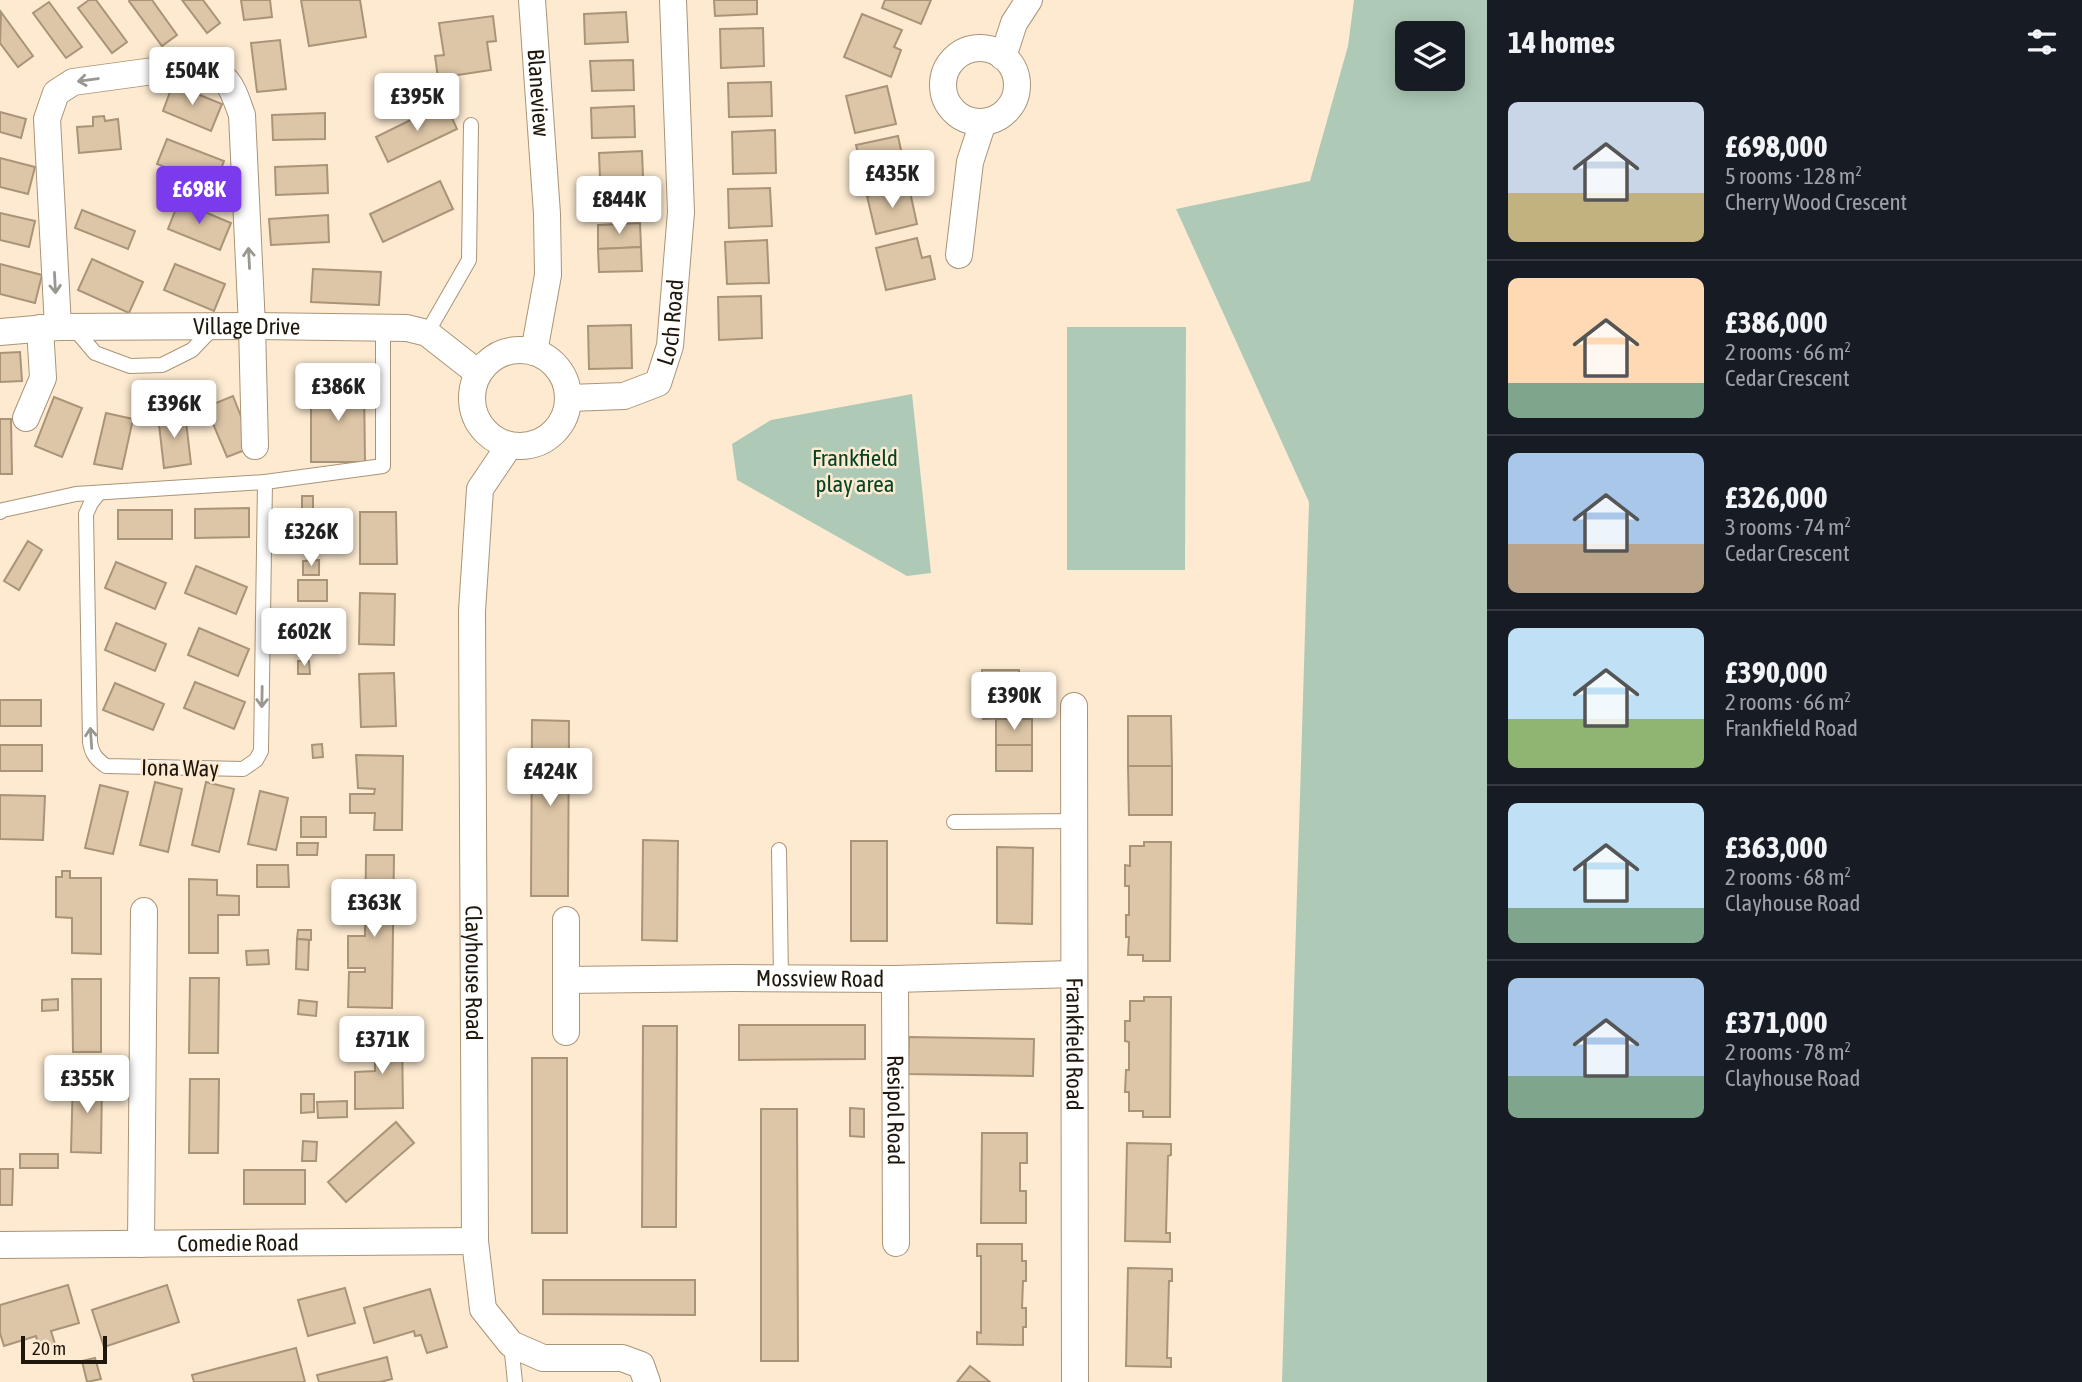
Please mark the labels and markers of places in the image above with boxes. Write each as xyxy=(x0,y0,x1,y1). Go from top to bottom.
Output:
pin: £504K xyxy=(143,48,241,107)
pin: £395K xyxy=(368,74,466,133)
pin: £435K xyxy=(843,150,941,210)
pin: £698K xyxy=(150,166,248,226)
pin: £844K xyxy=(570,176,668,236)
pin: £386K xyxy=(289,364,387,423)
pin: £396K xyxy=(125,380,223,440)
pin: £326K xyxy=(262,508,360,568)
pin: £602K xyxy=(255,608,353,668)
pin: £390K xyxy=(965,672,1063,732)
pin: £424K xyxy=(501,748,599,808)
pin: £363K xyxy=(325,880,423,939)
pin: £371K xyxy=(333,1016,431,1076)
pin: £355K xyxy=(38,1056,136,1115)

